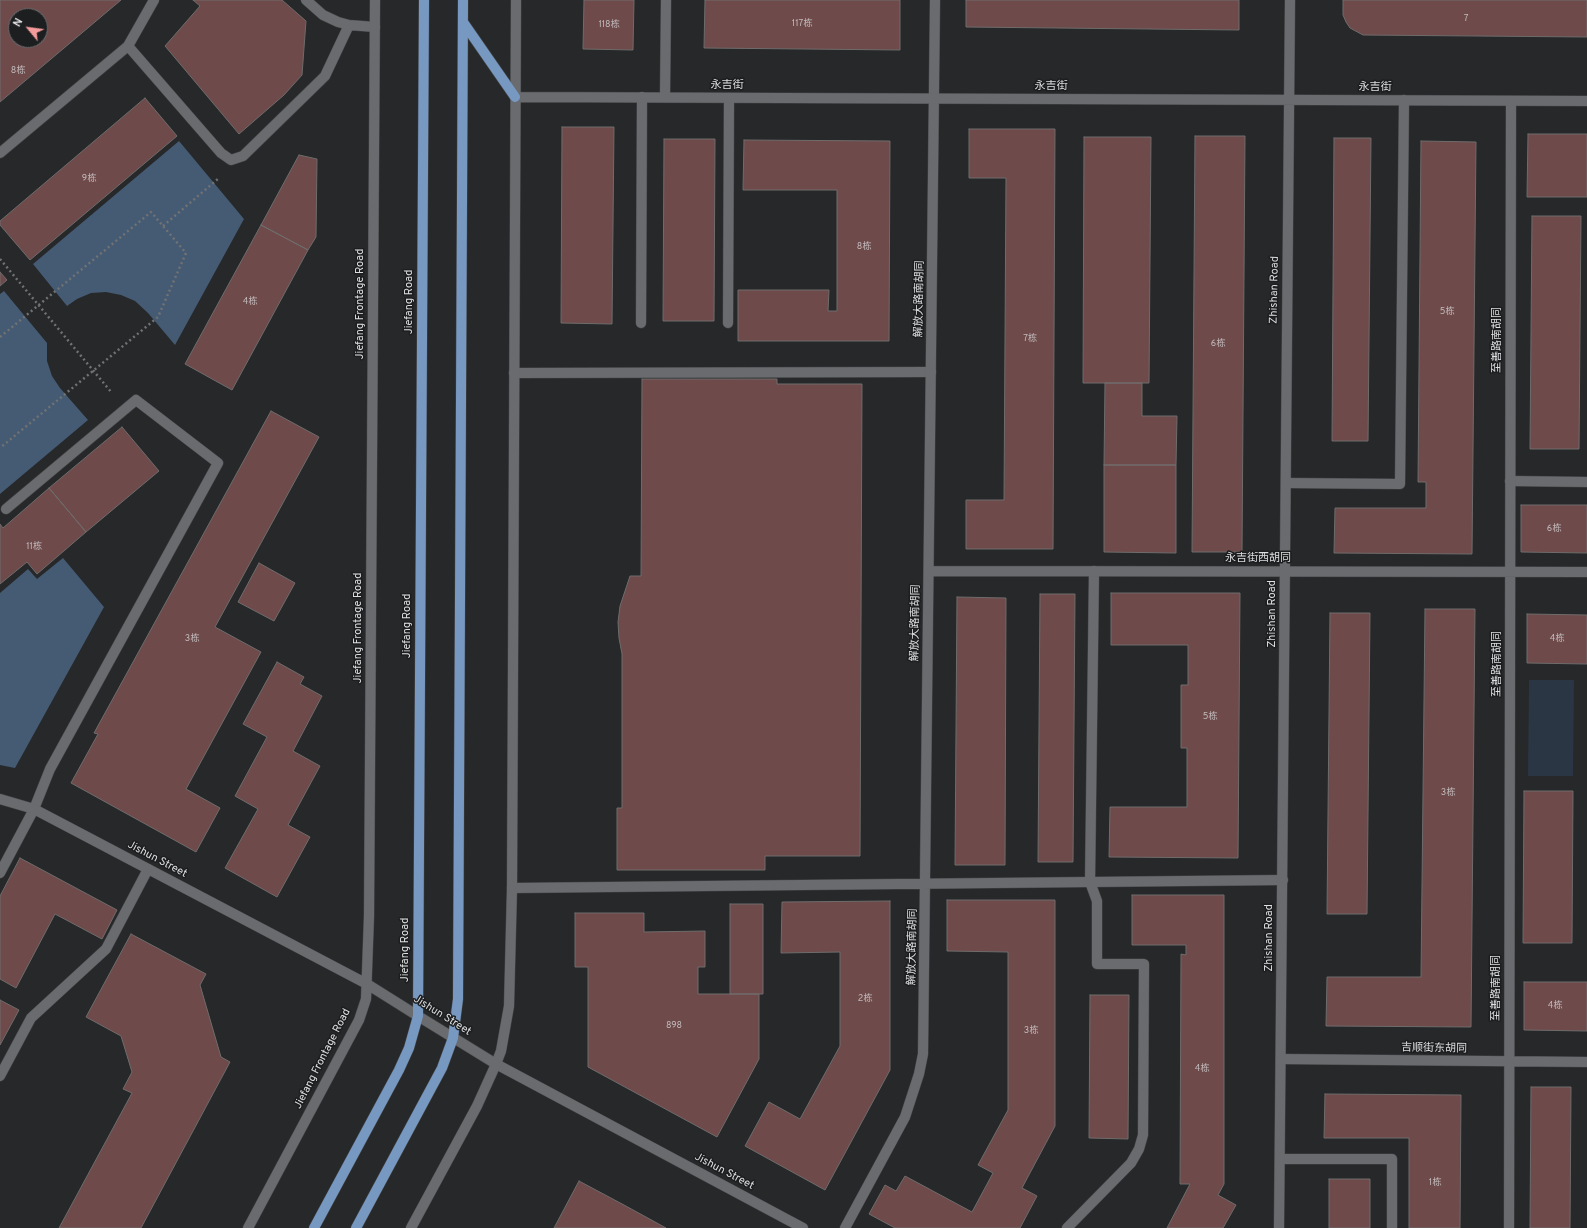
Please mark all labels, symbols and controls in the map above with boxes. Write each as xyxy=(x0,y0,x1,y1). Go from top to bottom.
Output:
north arrow xyxy=(8,8,48,48)
house number: 7 xyxy=(1464,14,1468,24)
text: N xyxy=(10,16,26,30)
house number: 117栋 xyxy=(792,19,812,29)
house number: 118栋 xyxy=(598,20,620,30)
house number: 8栋 xyxy=(11,66,25,76)
street label: 永吉街 xyxy=(711,79,743,93)
street label: 永吉街 xyxy=(1035,80,1067,94)
street label: 永吉街 xyxy=(1359,81,1391,95)
house number: 9栋 xyxy=(82,174,96,184)
house number: 8栋 xyxy=(857,242,871,252)
street label: Jiefang Frontage Road xyxy=(354,249,368,359)
street label: Zhishan Road xyxy=(1268,256,1282,324)
street label: 解放大路南胡同 xyxy=(913,260,927,338)
street label: Jiefang Road xyxy=(403,270,417,334)
house number: 4栋 xyxy=(243,297,257,307)
house number: 5栋 xyxy=(1440,307,1454,317)
street label: 至善路南胡同 xyxy=(1491,307,1505,373)
house number: 7栋 xyxy=(1023,334,1037,344)
house number: 6栋 xyxy=(1211,339,1225,349)
house number: 6栋 xyxy=(1547,524,1561,534)
house number: 11栋 xyxy=(26,542,42,552)
street label: 永吉街西胡同 xyxy=(1225,552,1291,566)
street label: Jiefang Frontage Road xyxy=(352,573,366,683)
street label: Zhishan Road xyxy=(1266,580,1280,648)
street label: 解放大路南胡同 xyxy=(909,584,923,662)
street label: Jiefang Road xyxy=(401,594,415,658)
street label: 至善路南胡同 xyxy=(1491,631,1505,697)
house number: 3栋 xyxy=(185,634,199,644)
house number: 4栋 xyxy=(1550,634,1564,644)
house number: 5栋 xyxy=(1203,712,1217,722)
house number: 3栋 xyxy=(1441,788,1455,798)
street label: Jishun Street xyxy=(125,839,189,881)
street label: Zhishan Road xyxy=(1263,904,1277,972)
street label: 解放大路南胡同 xyxy=(906,908,920,986)
street label: Jiefang Road xyxy=(399,918,413,982)
street label: 至善路南胡同 xyxy=(1490,955,1504,1021)
street label: Jishun Street xyxy=(411,993,473,1039)
house number: 2栋 xyxy=(858,994,872,1004)
house number: 4栋 xyxy=(1548,1001,1562,1011)
street label: Jiefang Frontage Road xyxy=(292,1007,354,1111)
house number: 898 xyxy=(666,1021,682,1031)
house number: 3栋 xyxy=(1024,1026,1038,1036)
street label: 吉顺街东胡同 xyxy=(1401,1042,1467,1056)
house number: 4栋 xyxy=(1195,1064,1209,1074)
street label: Jishun Street xyxy=(692,1151,756,1193)
house number: 1栋 xyxy=(1429,1178,1441,1188)

